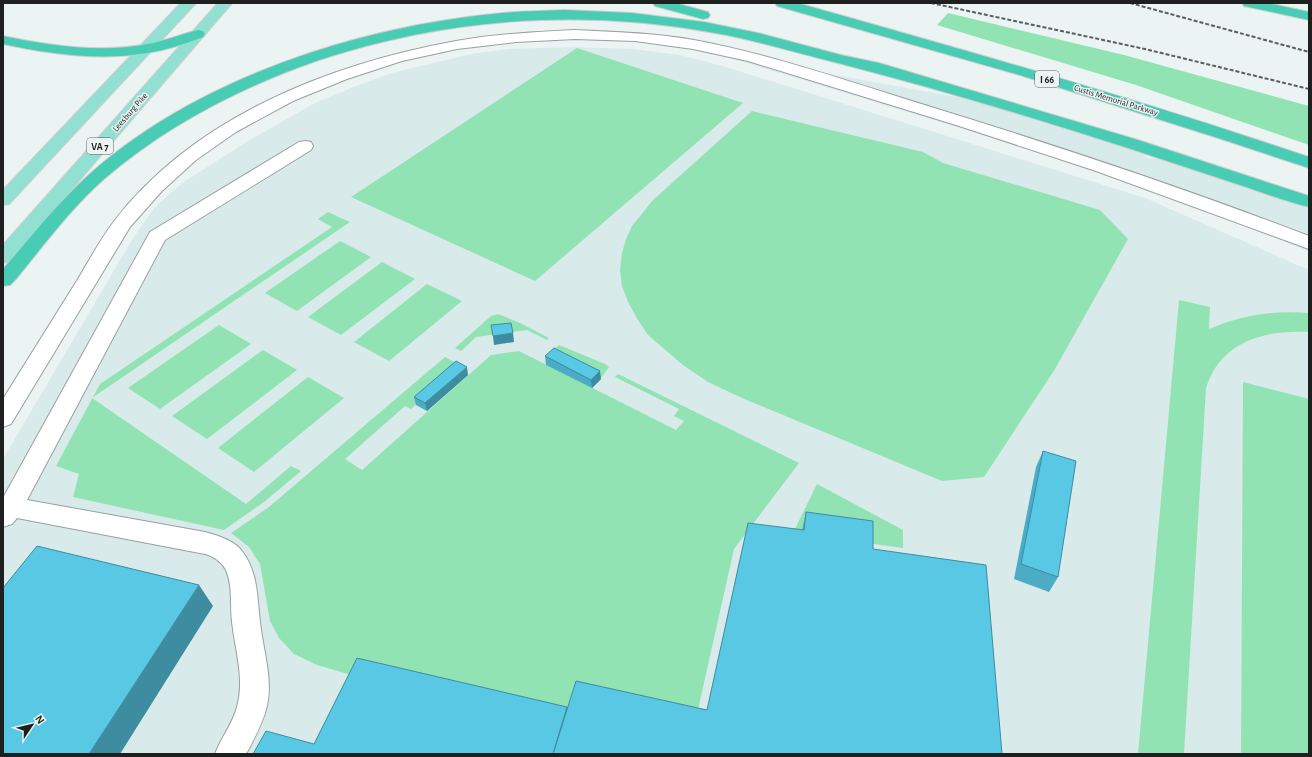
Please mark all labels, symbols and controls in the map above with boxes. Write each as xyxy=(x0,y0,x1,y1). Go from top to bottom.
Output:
road number: I 66 xyxy=(1035,71,1059,87)
street label: Custis Memorial Parkway xyxy=(1073,83,1159,118)
street label: Leesburg Pike xyxy=(111,91,150,133)
road number: VA 7 xyxy=(87,138,113,154)
north arrow xyxy=(12,705,52,745)
text: N xyxy=(33,713,46,726)

